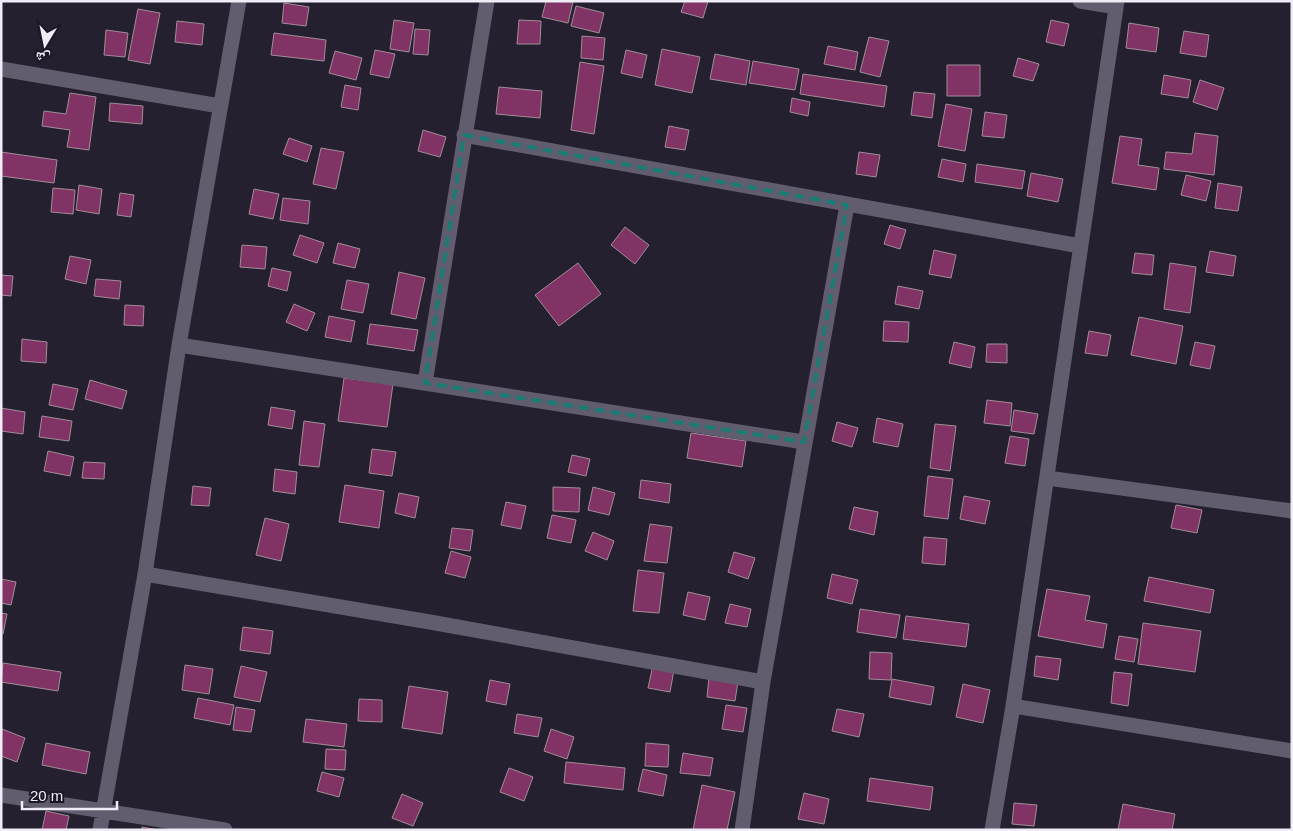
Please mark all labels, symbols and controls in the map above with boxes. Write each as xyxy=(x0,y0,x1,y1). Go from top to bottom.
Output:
north arrow xyxy=(20,20,70,70)
text: ش xyxy=(34,48,52,67)
scale bar xyxy=(22,778,118,810)
text: 20 m xyxy=(30,787,63,804)

